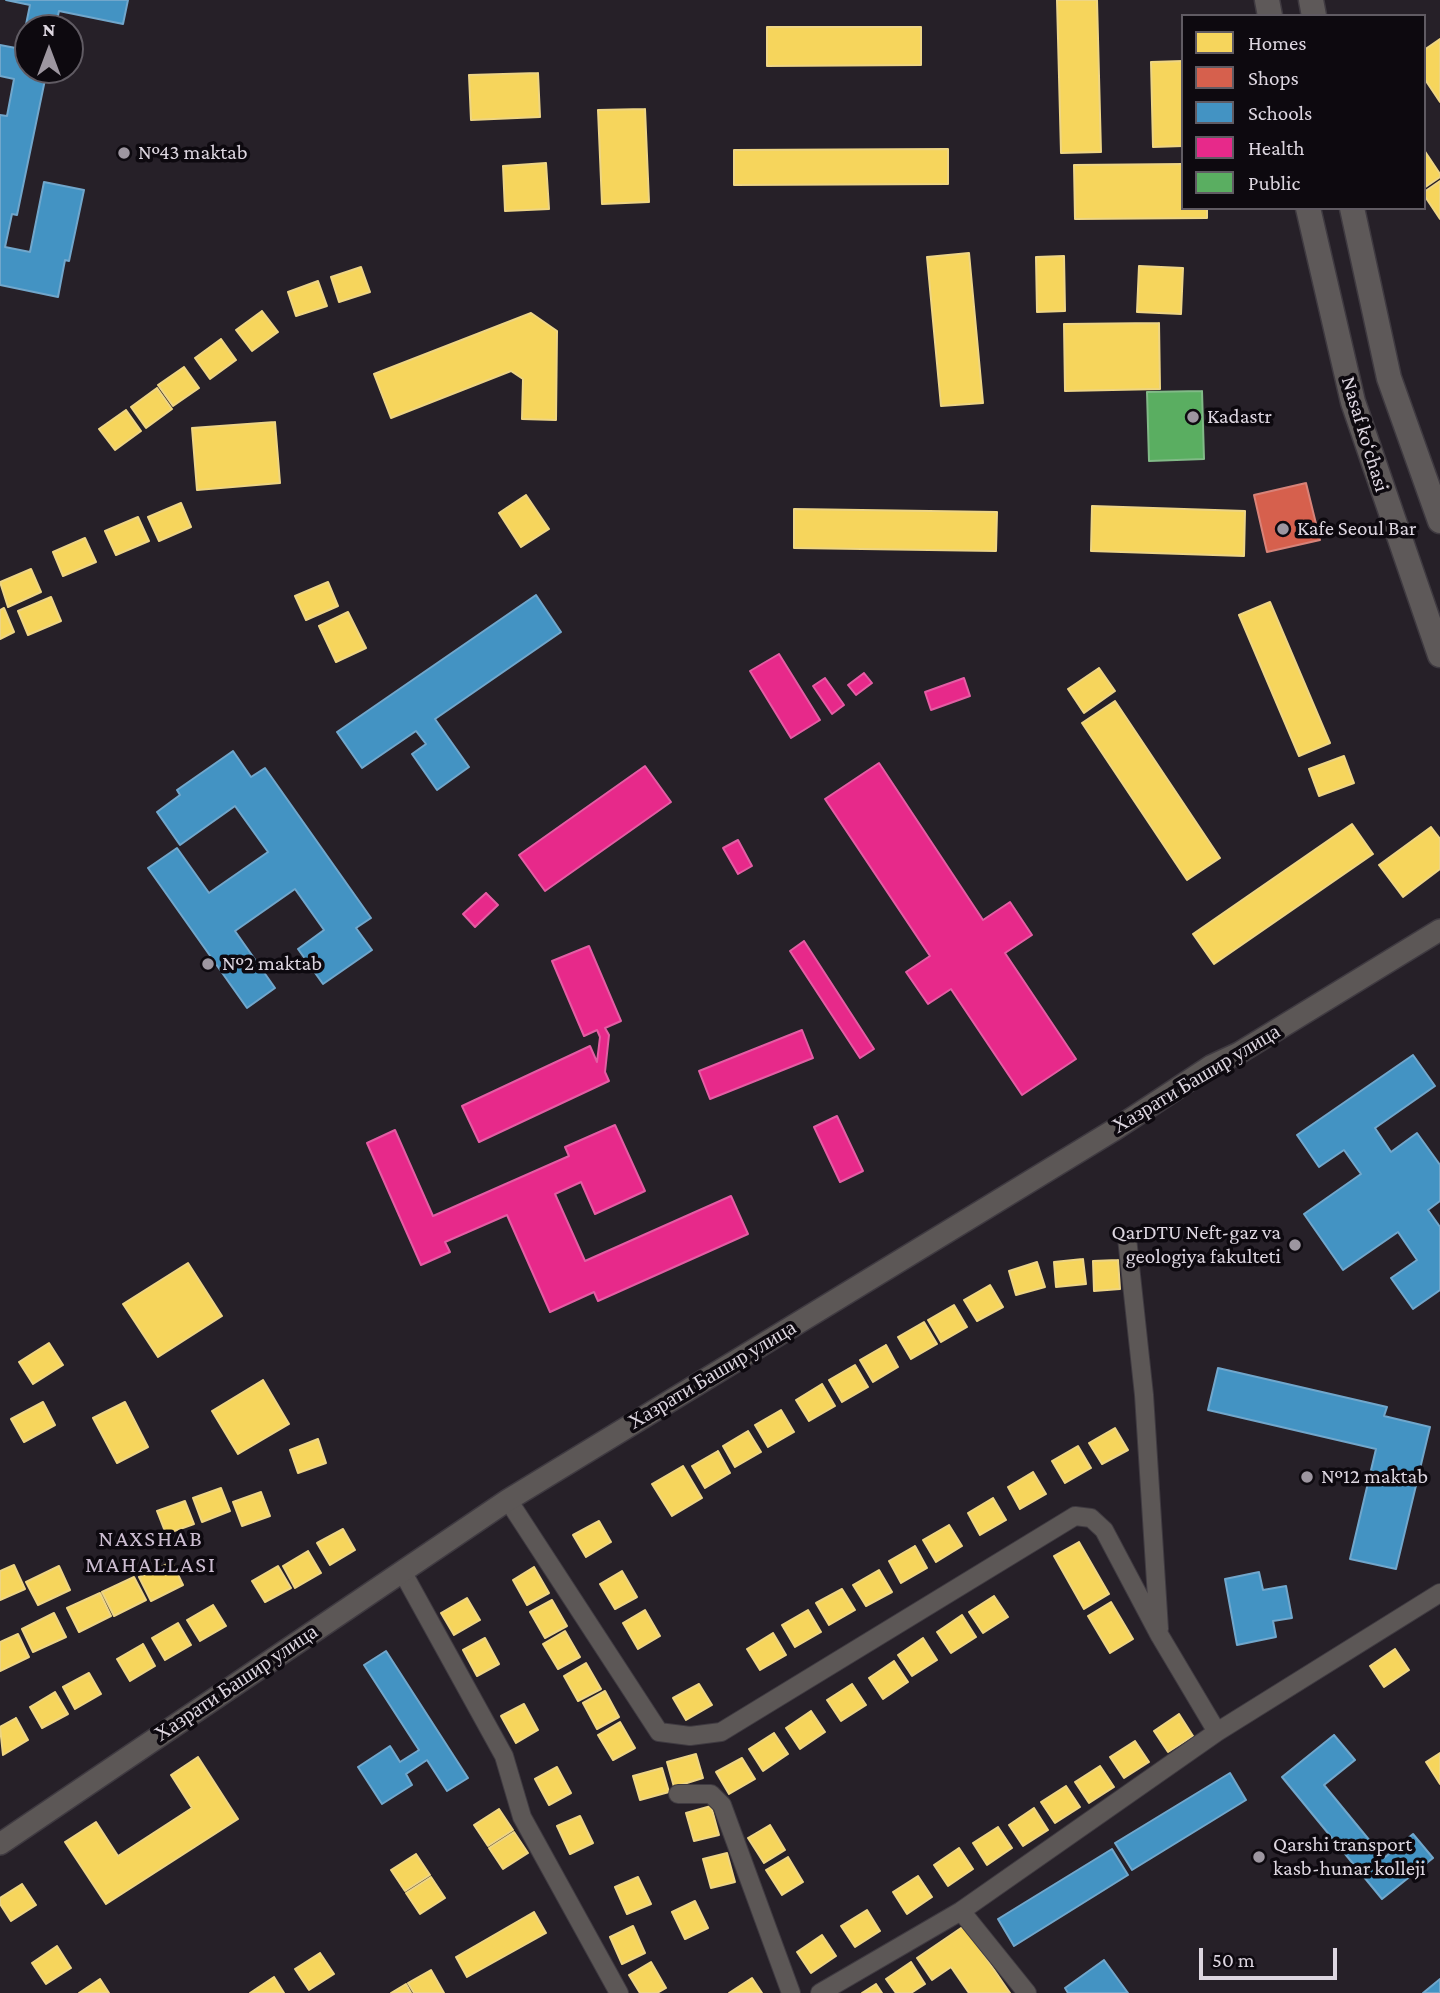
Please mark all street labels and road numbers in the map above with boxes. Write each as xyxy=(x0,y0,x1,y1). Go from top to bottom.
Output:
street label: Nasaf ko‘chasi xyxy=(1336,373,1394,495)
street label: Хазрати Башир улица xyxy=(1107,1019,1285,1139)
street label: Хазрати Башир улица xyxy=(623,1315,801,1435)
street label: Хазрати Башир улица xyxy=(150,1619,322,1747)

